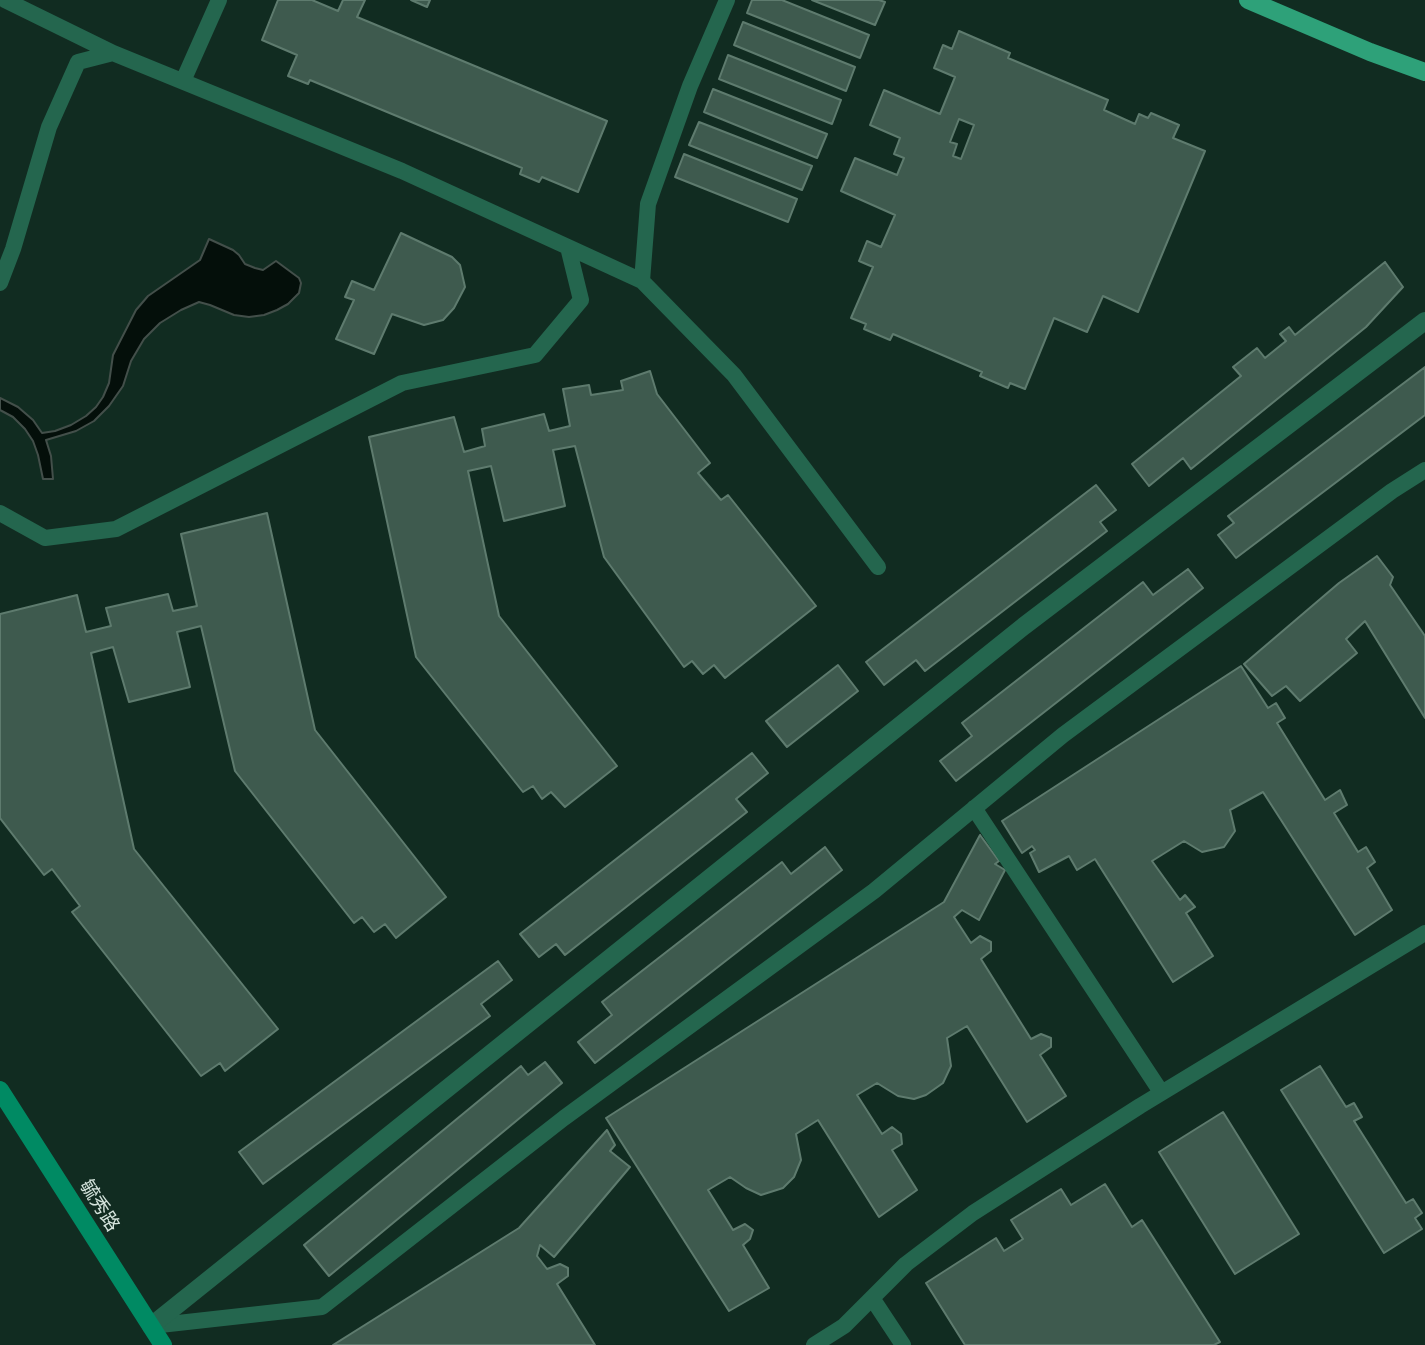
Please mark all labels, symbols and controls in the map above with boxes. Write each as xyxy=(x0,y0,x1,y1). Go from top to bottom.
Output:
street label: 毓秀路 xyxy=(74,1176,124,1236)

